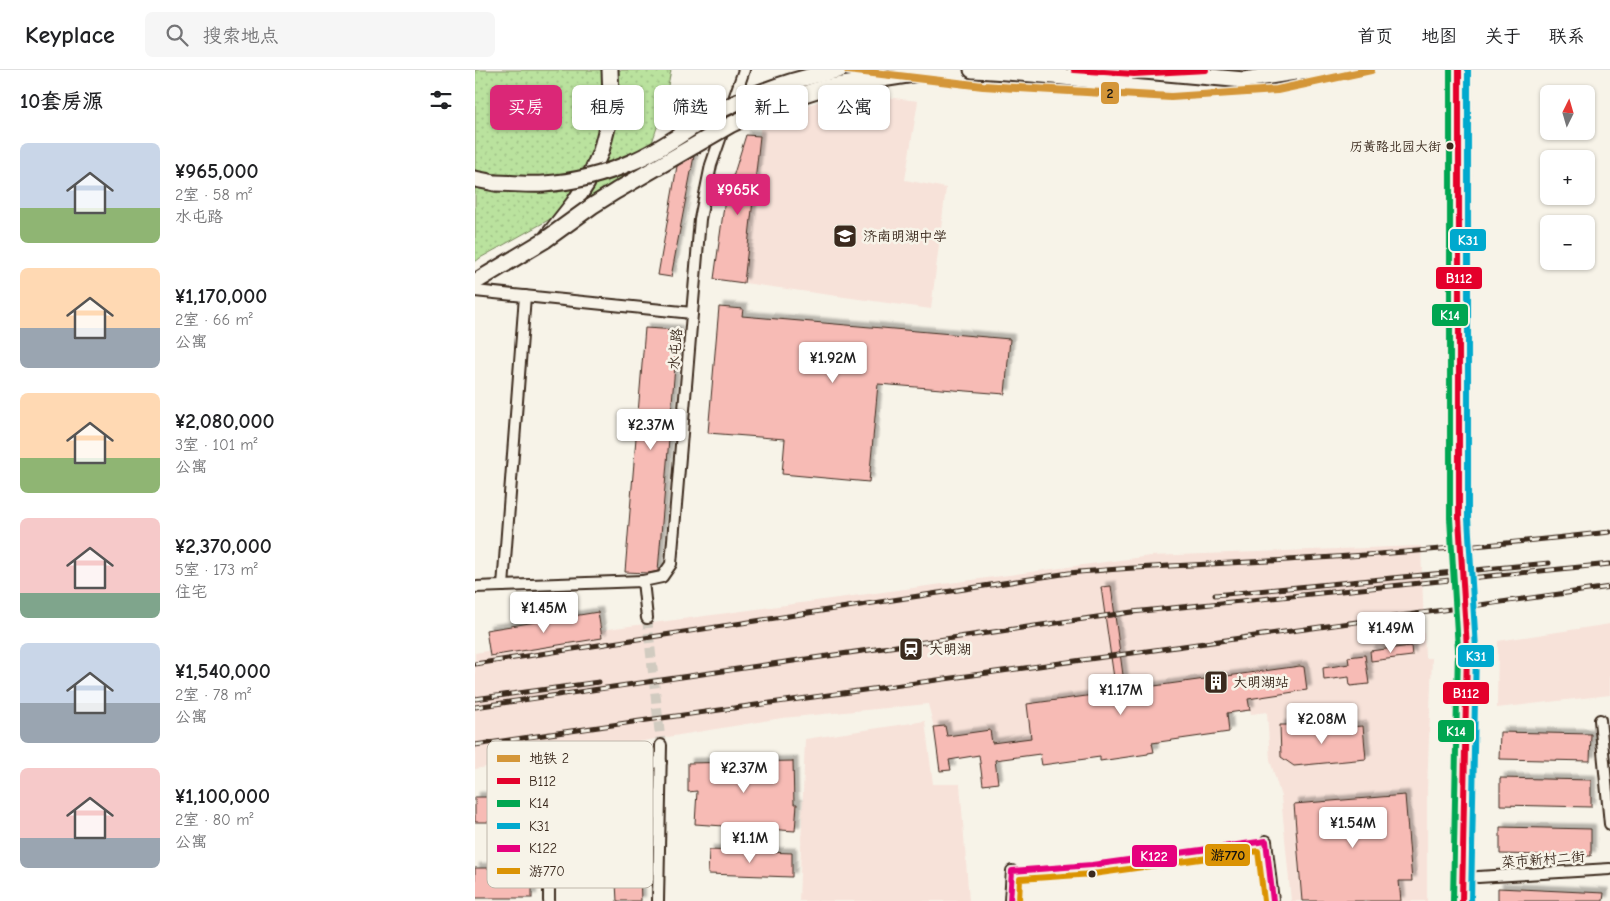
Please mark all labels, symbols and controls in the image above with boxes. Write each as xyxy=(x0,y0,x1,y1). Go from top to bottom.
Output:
search box xyxy=(145,12,495,57)
text: Keyplace xyxy=(25,21,115,49)
icon: search xyxy=(163,21,191,49)
text: 搜索地点 xyxy=(203,25,279,47)
text: 首页 xyxy=(1357,26,1393,47)
text: 地图 xyxy=(1421,26,1457,47)
text: 关于 xyxy=(1485,26,1521,47)
text: 联系 xyxy=(1549,26,1585,47)
line badge: 2 xyxy=(1100,81,1120,105)
chip: 买房 xyxy=(490,85,562,130)
chip: 租房 xyxy=(572,85,644,130)
chip: 筛选 xyxy=(654,85,726,130)
chip: 新上 xyxy=(736,85,808,130)
chip: 公寓 xyxy=(818,85,890,130)
text: 2 xyxy=(1107,85,1114,102)
north arrow xyxy=(1540,85,1595,140)
map controls xyxy=(1540,85,1595,270)
icon: filters xyxy=(427,86,455,114)
text: 10套房源 xyxy=(20,89,103,113)
place label: 历黄路北园大街 xyxy=(1350,139,1441,154)
marker: 历黄路北园大街 xyxy=(1445,141,1455,151)
button: + xyxy=(1540,150,1595,205)
text: ¥965,000 xyxy=(175,159,259,183)
icon: home xyxy=(60,163,120,223)
pin: ¥965K xyxy=(703,174,773,216)
text: ¥965K xyxy=(717,181,759,199)
text: 2室 · 58 m² xyxy=(175,186,252,204)
text: 水屯路 xyxy=(175,208,223,226)
button: − xyxy=(1540,215,1595,270)
school or university icon: 济南明湖中学 xyxy=(832,223,858,249)
place label: 济南明湖中学 xyxy=(863,228,947,245)
line badge: K31 xyxy=(1449,228,1487,252)
text: K31 xyxy=(1458,232,1478,249)
line badge: B112 xyxy=(1435,266,1483,290)
text: B112 xyxy=(1446,270,1472,287)
text: ¥1,170,000 xyxy=(175,284,267,308)
icon: home xyxy=(60,288,120,348)
line badge: K14 xyxy=(1431,303,1469,327)
text: K14 xyxy=(1440,307,1460,324)
text: 2室 · 66 m² xyxy=(175,311,253,329)
street label: 水屯路 xyxy=(665,327,686,371)
text: 公寓 xyxy=(175,333,207,351)
pin: ¥1.92M xyxy=(792,342,874,384)
text: ¥1.92M xyxy=(810,349,856,367)
pin: ¥2.37M xyxy=(610,408,692,451)
text: ¥2,080,000 xyxy=(175,409,275,433)
icon: home xyxy=(60,413,120,473)
text: ¥2.37M xyxy=(628,416,674,434)
text: 3室 · 101 m² xyxy=(175,436,258,454)
text: 公寓 xyxy=(175,458,207,476)
text: ¥2,370,000 xyxy=(175,534,272,558)
icon: home xyxy=(60,538,120,598)
text: 5室 · 173 m² xyxy=(175,561,258,579)
text: 住宅 xyxy=(175,583,207,601)
pin: ¥1.45M xyxy=(503,592,585,634)
text: ¥1.45M xyxy=(521,599,567,617)
pin: ¥1.49M xyxy=(1350,612,1432,654)
text: ¥1.49M xyxy=(1368,619,1414,637)
station icon: 大明湖 xyxy=(898,636,924,662)
place label: 大明湖 xyxy=(929,641,971,658)
line badge: K31 xyxy=(1457,644,1495,668)
text: K31 xyxy=(1466,648,1486,665)
text: ¥1,540,000 xyxy=(175,659,271,683)
icon: home xyxy=(60,663,120,723)
building icon: 大明湖站 xyxy=(1203,669,1229,695)
pin: ¥1.17M xyxy=(1080,674,1162,716)
place label: 大明湖站 xyxy=(1233,674,1289,691)
text: ¥1.17M xyxy=(1099,681,1143,699)
line badge: B112 xyxy=(1442,681,1490,705)
text: B112 xyxy=(1453,685,1479,702)
text: 2室 · 78 m² xyxy=(175,686,251,704)
pin: ¥2.08M xyxy=(1281,702,1363,745)
text: 公寓 xyxy=(175,708,207,726)
text: ¥2.08M xyxy=(1298,710,1346,728)
line badge: K14 xyxy=(1437,719,1475,743)
text: K14 xyxy=(1446,723,1466,740)
legend xyxy=(487,741,653,888)
text: 地铁 2 xyxy=(529,750,569,767)
pin: ¥2.37M xyxy=(703,752,785,794)
text: ¥2.37M xyxy=(721,759,767,777)
text: B112 xyxy=(529,773,556,790)
text: ¥1,100,000 xyxy=(175,784,270,808)
icon: home xyxy=(60,788,120,848)
text: K14 xyxy=(529,795,549,812)
pin: ¥1.54M xyxy=(1312,806,1394,849)
text: 2室 · 80 m² xyxy=(175,811,253,829)
text: ¥1.54M xyxy=(1330,814,1376,832)
text: K31 xyxy=(529,818,549,835)
pin: ¥1.1M xyxy=(715,822,785,864)
text: ¥1.1M xyxy=(732,829,768,847)
text: 公寓 xyxy=(175,833,207,851)
text: K122 xyxy=(529,840,557,857)
line badge: 游770 xyxy=(1204,843,1251,867)
line badge: K122 xyxy=(1131,844,1178,868)
text: 游770 xyxy=(1211,847,1245,864)
text: K122 xyxy=(1140,848,1168,865)
street label: 菜市新村二街 xyxy=(1501,848,1586,871)
text: 游770 xyxy=(529,863,565,880)
unlabelled marker xyxy=(1087,869,1097,879)

